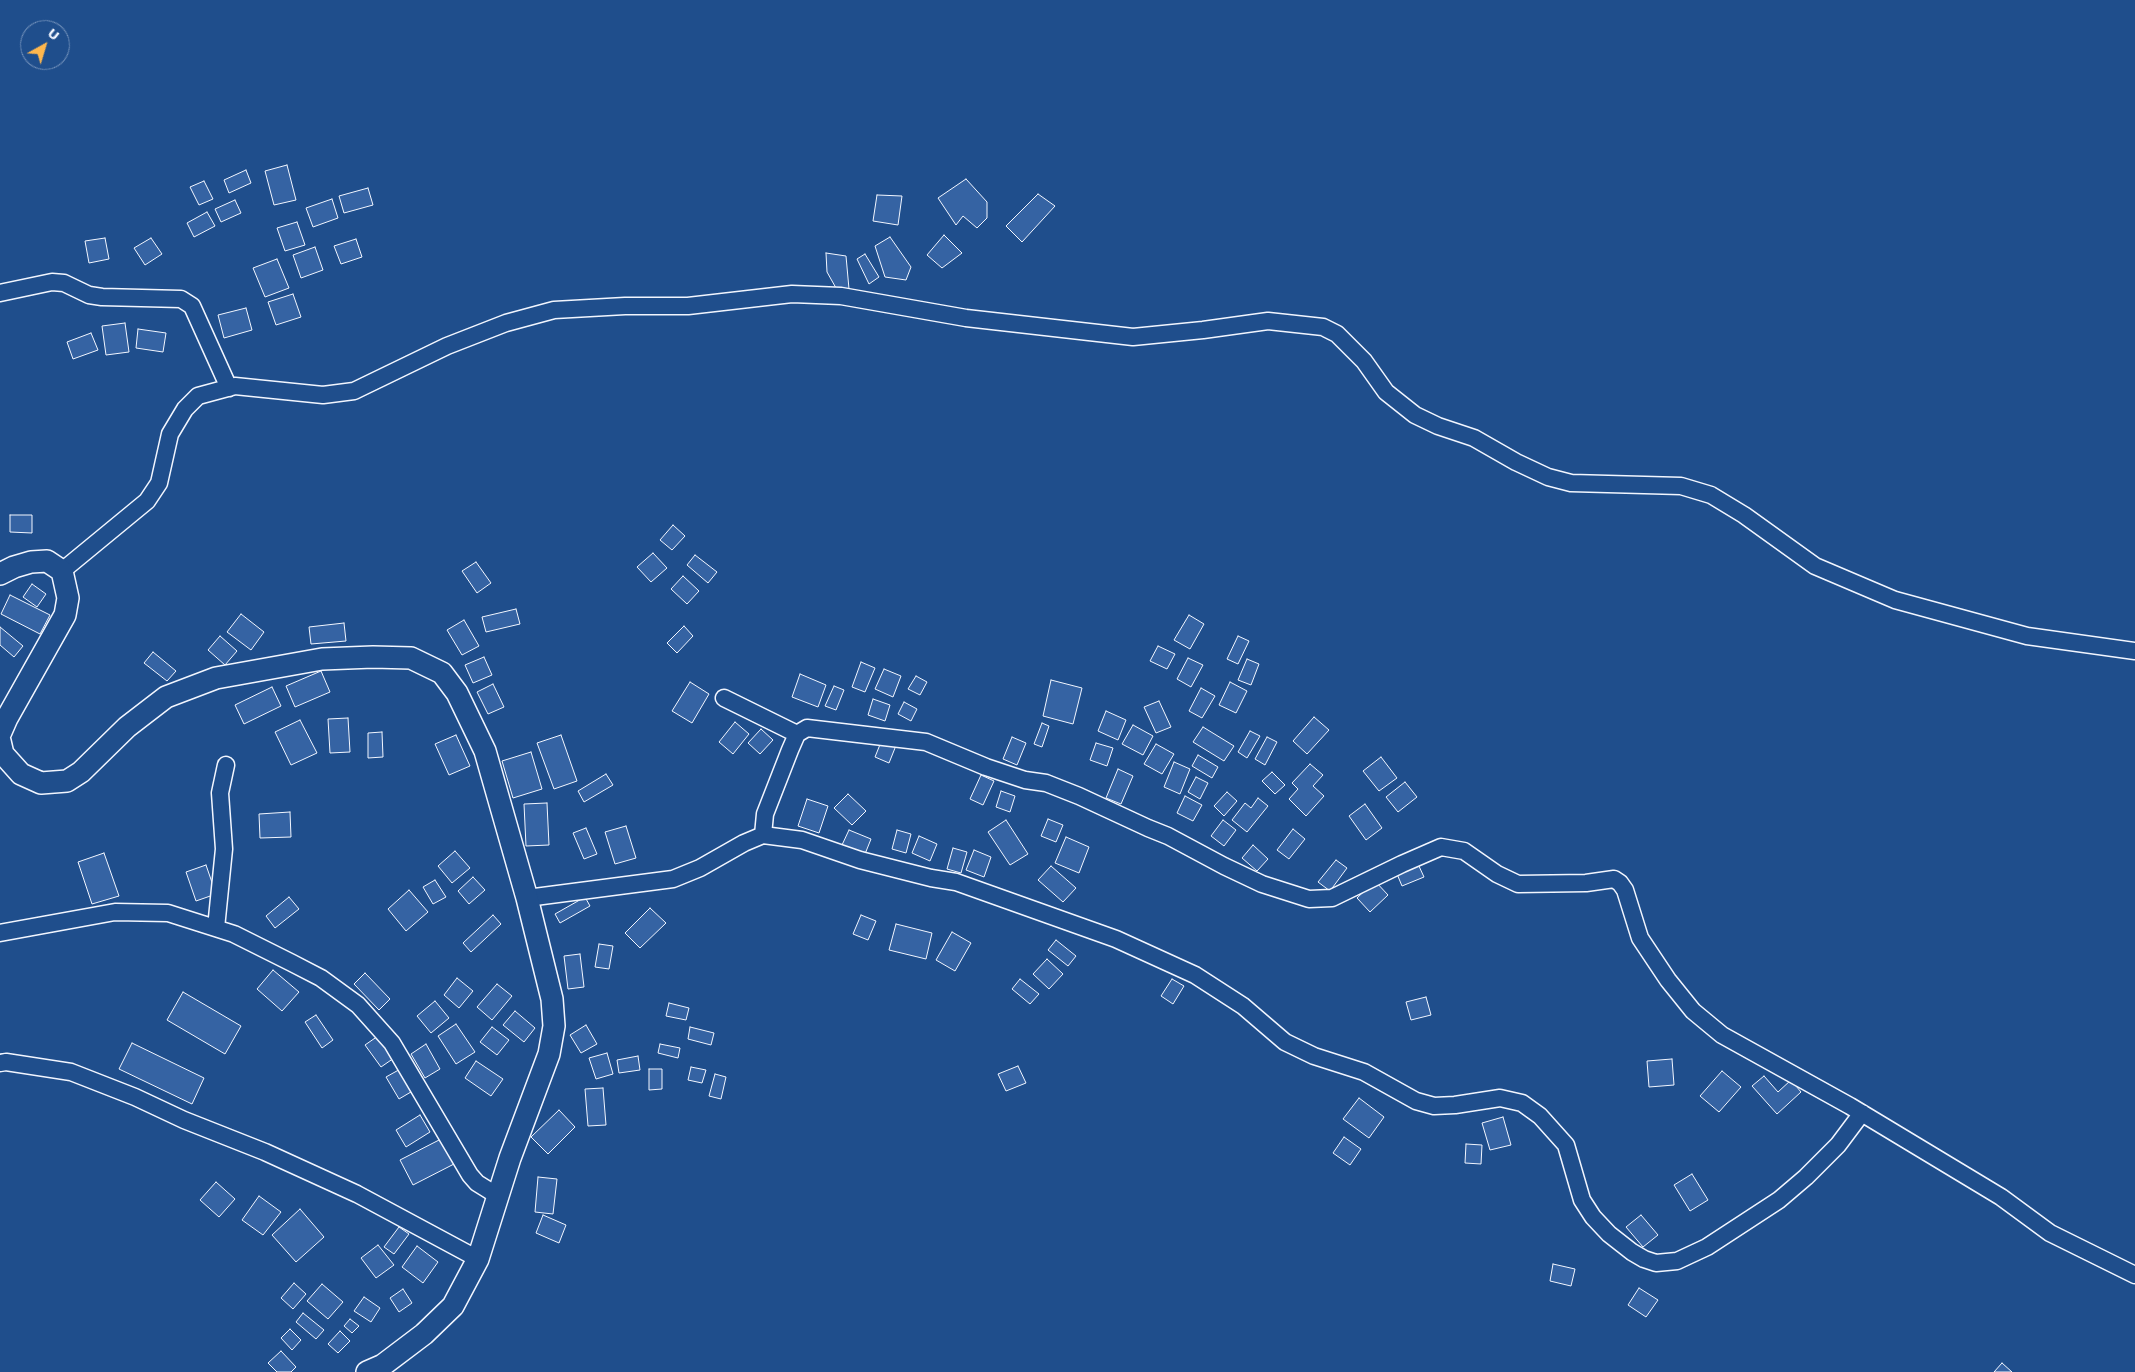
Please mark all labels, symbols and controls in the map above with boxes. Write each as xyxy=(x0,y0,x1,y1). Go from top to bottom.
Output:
north arrow xyxy=(20,20,70,70)
text: U xyxy=(45,25,63,43)

